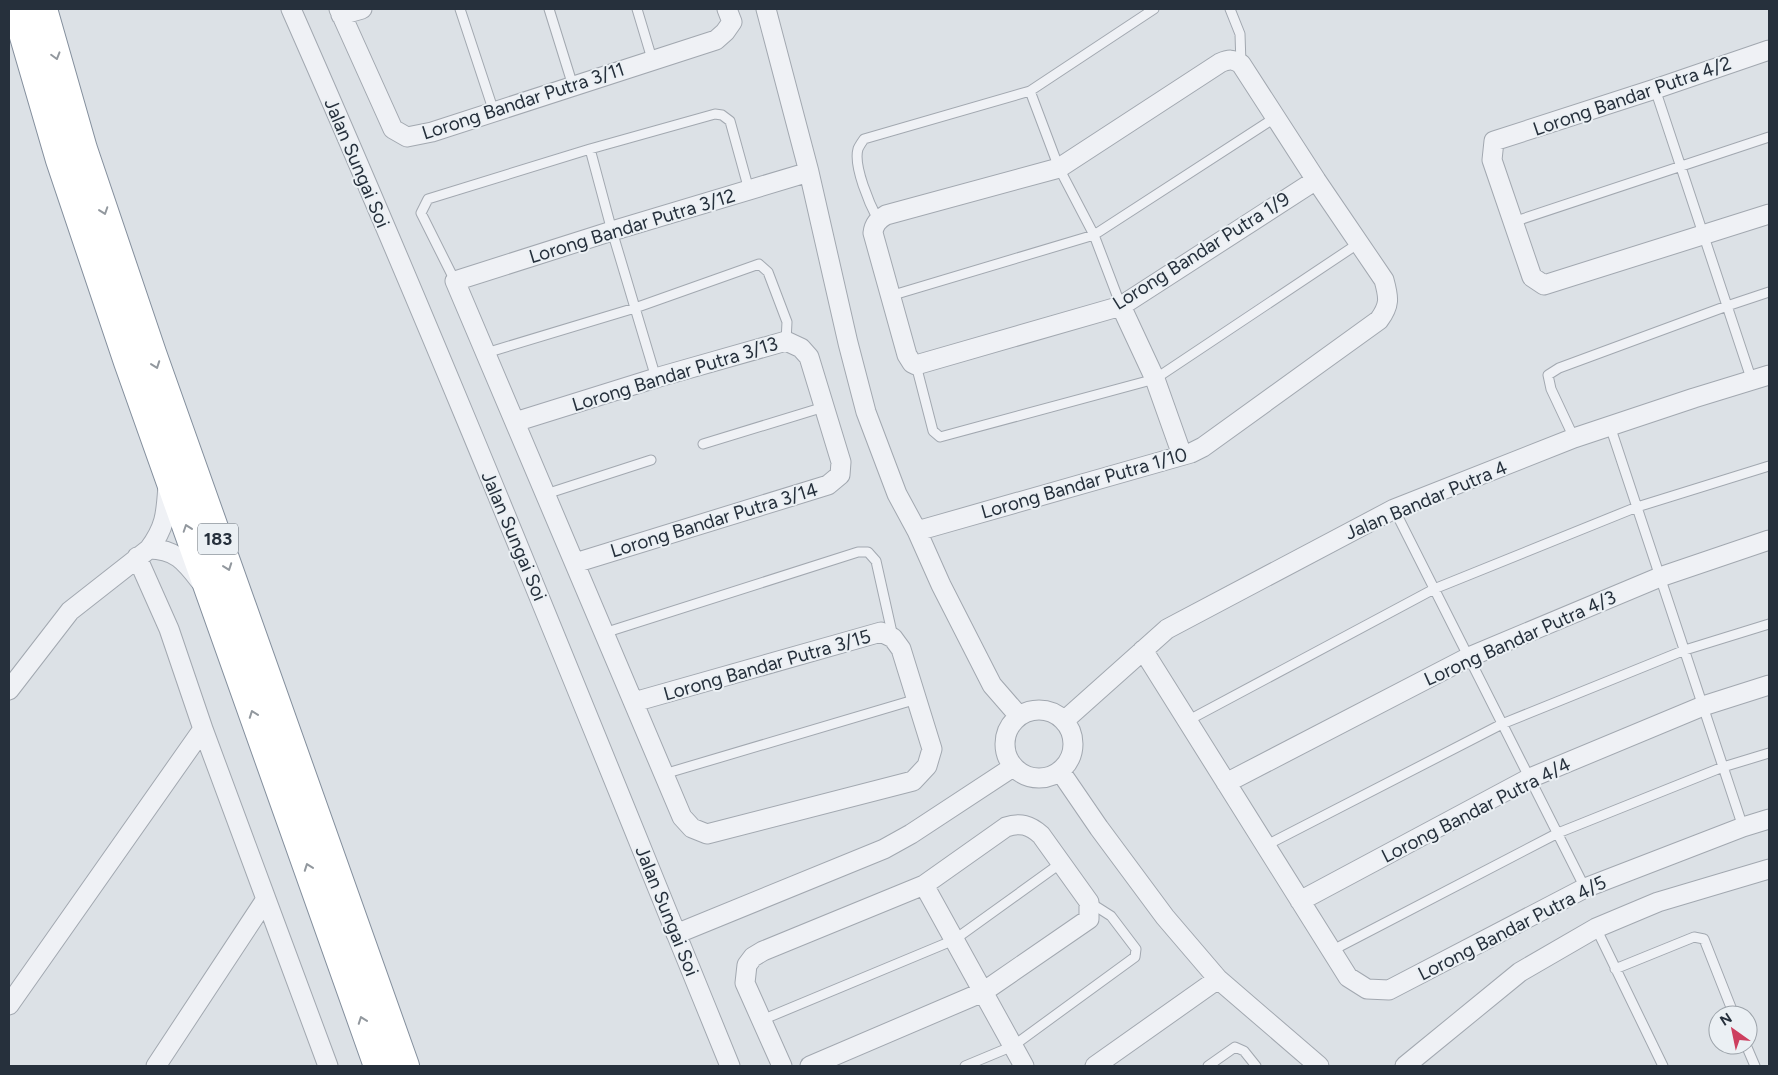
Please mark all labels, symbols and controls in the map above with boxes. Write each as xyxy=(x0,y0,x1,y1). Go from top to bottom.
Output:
one-way arrow xyxy=(51,51,61,59)
street label: Lorong Bandar Putra 4/2 xyxy=(1530,51,1734,141)
street label: Lorong Bandar Putra 3/11 xyxy=(419,57,627,145)
street label: Jalan Sungai Soi xyxy=(319,95,395,231)
street label: Lorong Bandar Putra 3/12 xyxy=(526,184,738,268)
street label: Lorong Bandar Putra 1/9 xyxy=(1108,187,1294,315)
one-way arrow xyxy=(98,206,108,215)
street label: Lorong Bandar Putra 3/13 xyxy=(569,332,781,416)
one-way arrow xyxy=(150,360,160,369)
street label: Lorong Bandar Putra 1/10 xyxy=(978,443,1190,523)
street label: Jalan Bandar Putra 4 xyxy=(1342,455,1511,545)
street label: Jalan Sungai Soi xyxy=(476,468,552,604)
street label: Lorong Bandar Putra 3/14 xyxy=(608,477,821,563)
one-way arrow xyxy=(183,524,193,533)
road number: 183 xyxy=(198,524,238,554)
one-way arrow xyxy=(222,563,232,571)
street label: Lorong Bandar Putra 4/3 xyxy=(1420,585,1620,691)
street label: Lorong Bandar Putra 3/15 xyxy=(661,624,873,706)
one-way arrow xyxy=(249,710,259,719)
street label: Lorong Bandar Putra 4/4 xyxy=(1378,752,1575,868)
street label: Jalan Sungai Soi xyxy=(630,842,704,980)
one-way arrow xyxy=(304,863,314,872)
street label: Lorong Bandar Putra 4/5 xyxy=(1414,870,1610,986)
north arrow xyxy=(1708,1005,1758,1055)
text: N xyxy=(1717,1009,1735,1030)
one-way arrow xyxy=(358,1017,368,1025)

